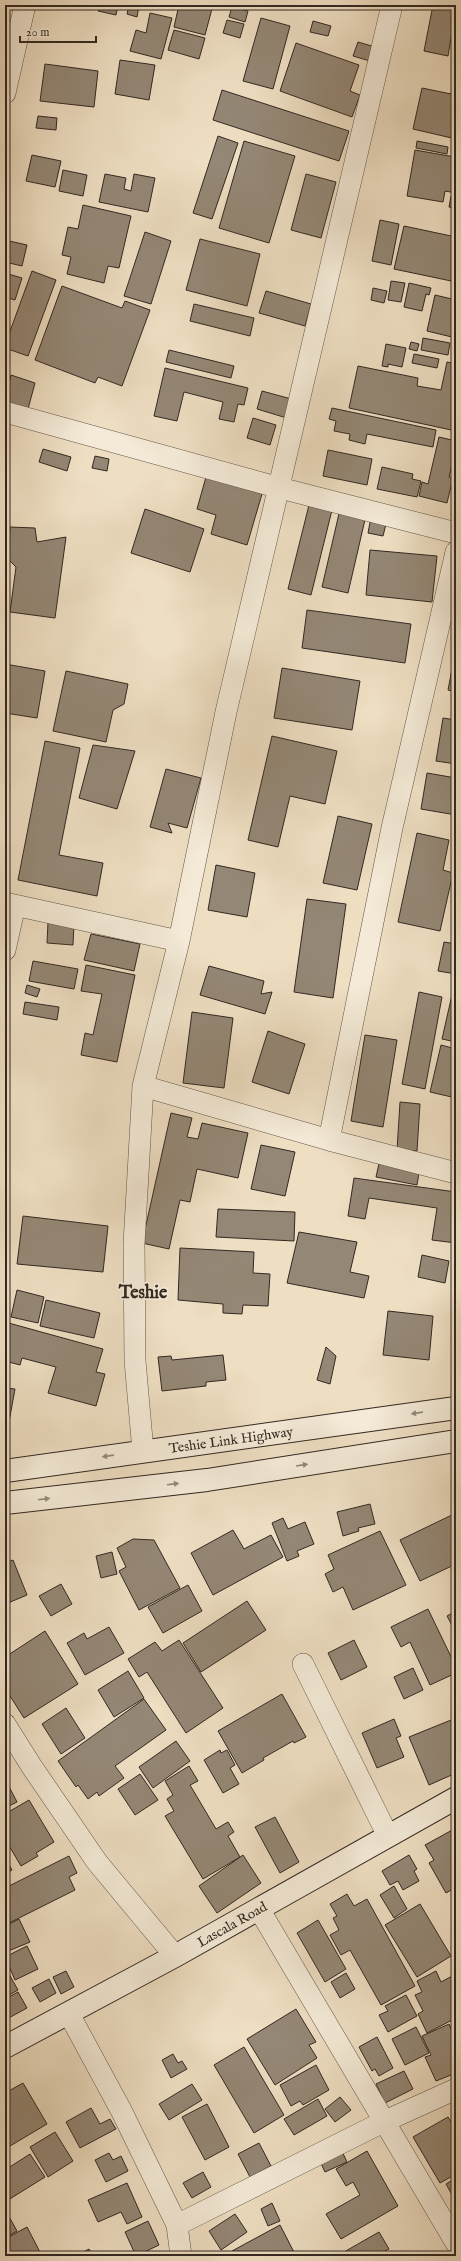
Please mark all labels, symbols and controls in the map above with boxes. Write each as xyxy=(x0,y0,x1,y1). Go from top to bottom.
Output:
scale bar xyxy=(20,18,96,44)
text: 20 m xyxy=(26,25,49,40)
district label: Teshie xyxy=(118,1282,168,1305)
one-way arrow xyxy=(411,1410,423,1416)
street label: Teshie Link Highway xyxy=(168,1423,294,1458)
one-way arrow xyxy=(102,1453,114,1459)
one-way arrow xyxy=(295,1462,308,1468)
one-way arrow xyxy=(167,1481,179,1487)
one-way arrow xyxy=(38,1496,50,1502)
street label: Lascala Road xyxy=(194,1898,271,1952)

